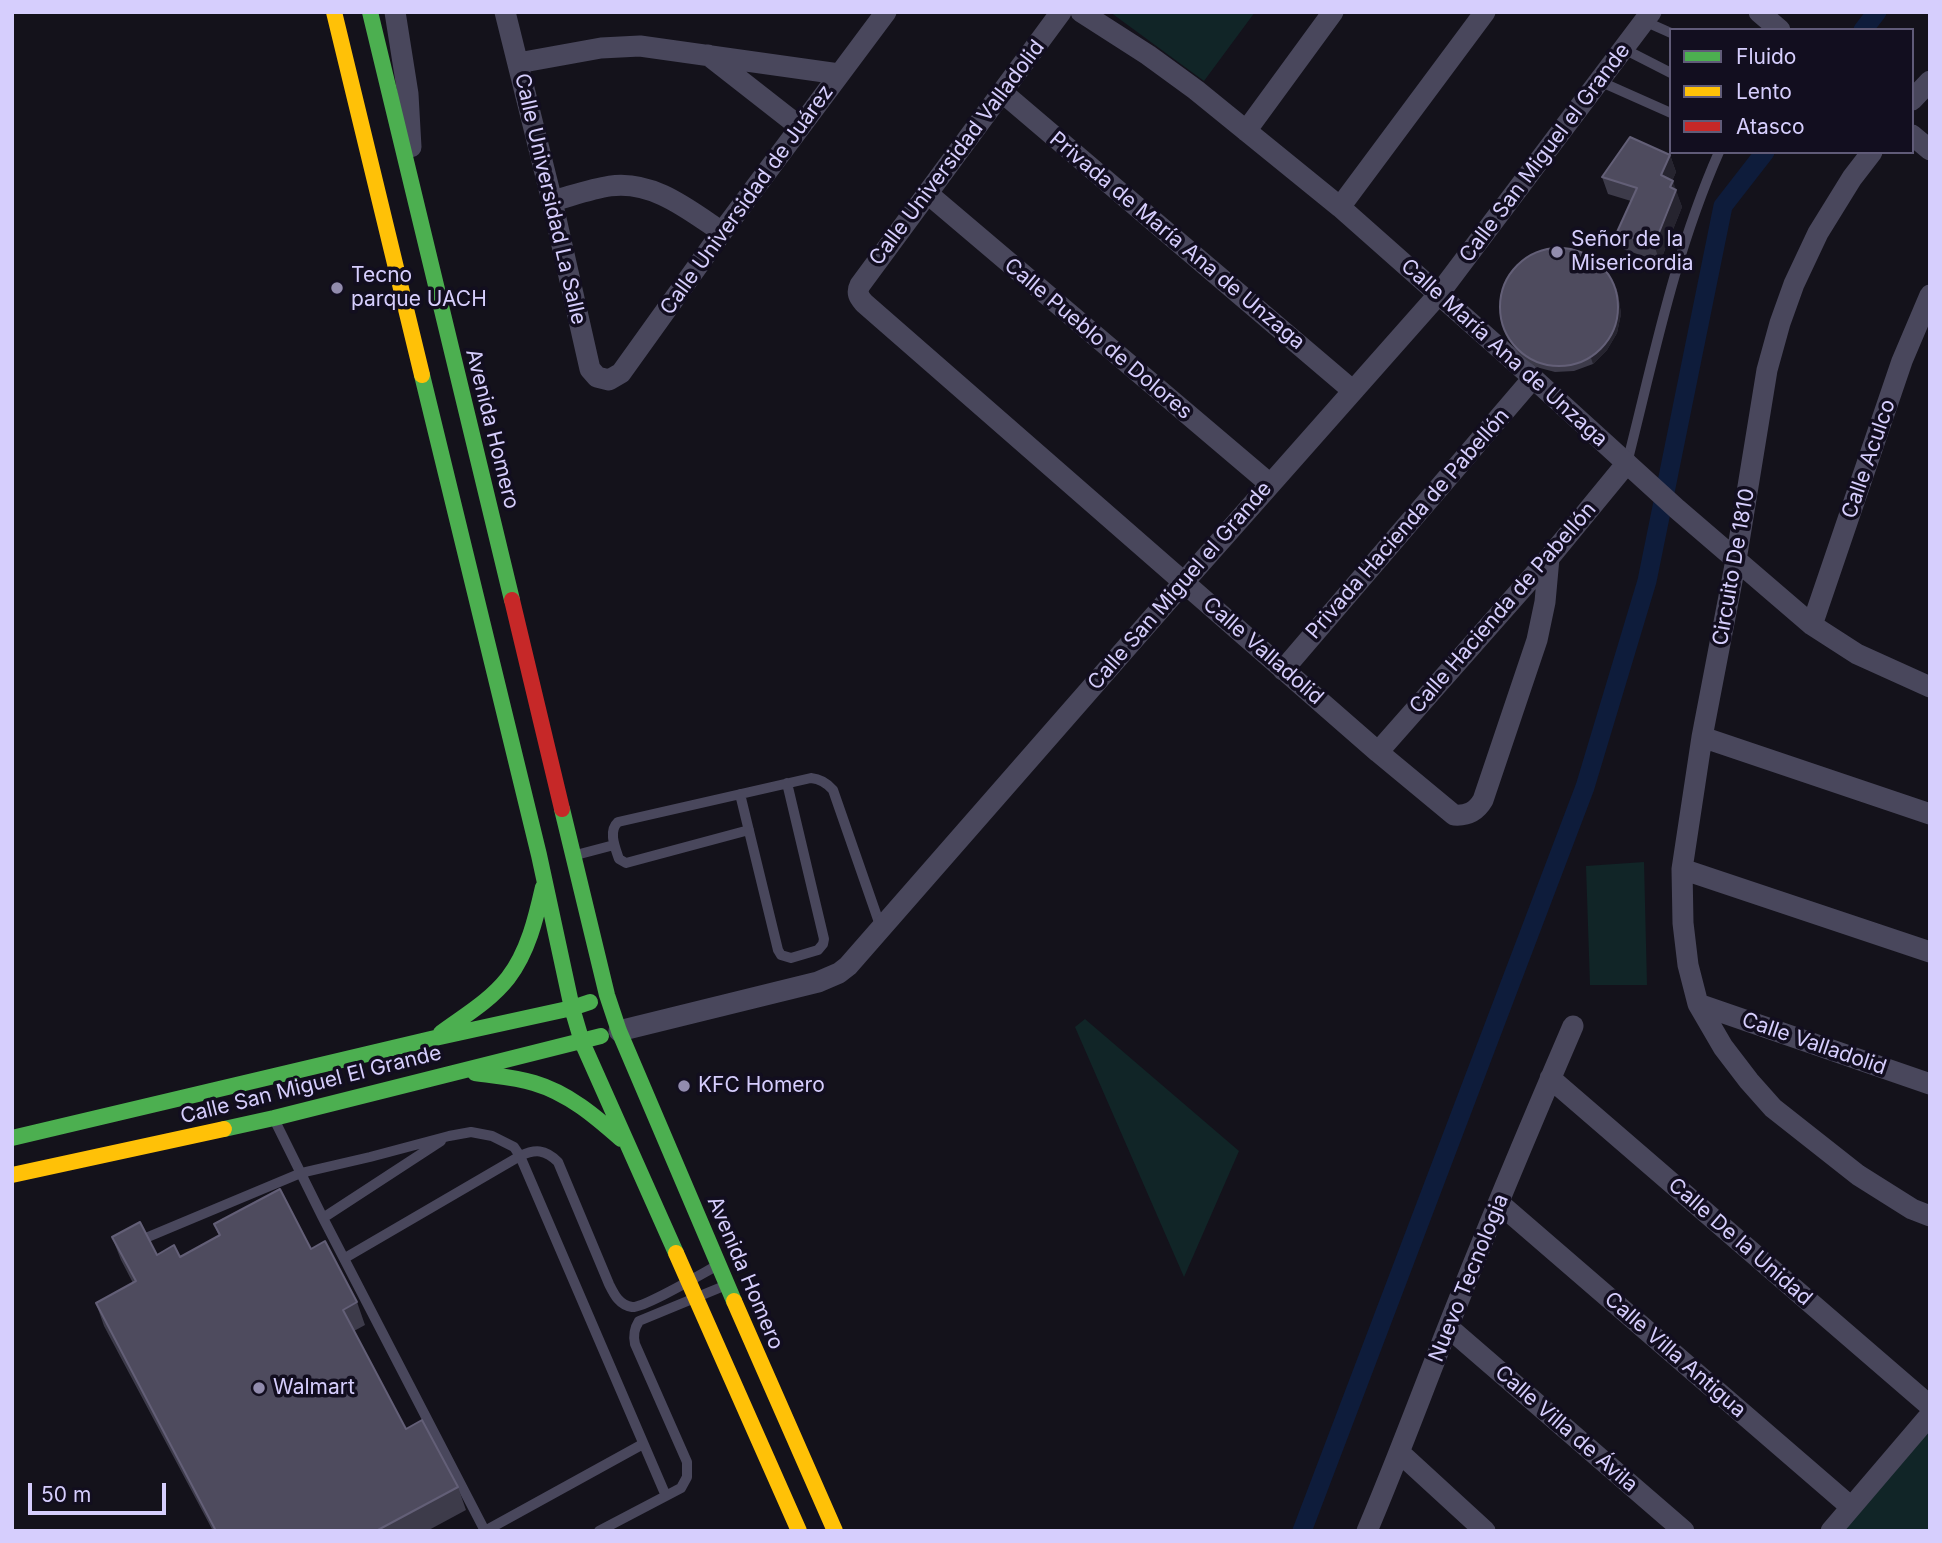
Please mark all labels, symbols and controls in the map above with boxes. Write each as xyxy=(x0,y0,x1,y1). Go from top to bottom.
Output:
legend xyxy=(1669,28,1914,154)
street label: Calle Universidad Valladolid xyxy=(864,35,1050,271)
street label: Calle San Miguel el Grande xyxy=(1454,39,1636,267)
text: Fluido xyxy=(1736,44,1796,69)
street label: Calle Universidad La Salle xyxy=(509,71,591,327)
text: Lento xyxy=(1736,79,1792,104)
street label: Calle Universidad de Juárez xyxy=(655,80,839,320)
text: Atasco xyxy=(1736,114,1805,139)
street label: Privada de María Ana de Unzaga xyxy=(1044,127,1310,355)
place label: Señor de la Misericordia xyxy=(1571,227,1694,277)
marker: Señor de la Misericordia xyxy=(1549,244,1565,260)
street label: Calle Pueblo de Dolores xyxy=(999,253,1197,425)
street label: Calle María Ana de Unzaga xyxy=(1396,254,1612,452)
place label: Tecno parque UACH xyxy=(351,263,487,313)
marker: Tecno parque UACH xyxy=(329,280,345,296)
street label: Avenida Homero xyxy=(460,347,524,511)
street label: Calle Aculco xyxy=(1837,396,1901,522)
street label: Privada Hacienda de Pabellón xyxy=(1301,404,1515,644)
street label: Calle San Miguel el Grande xyxy=(1083,477,1277,695)
street label: Circuito De 1810 xyxy=(1708,486,1760,648)
street label: Calle Hacienda de Pabellón xyxy=(1404,497,1602,719)
street label: Calle Valladolid xyxy=(1198,592,1328,710)
street label: Calle Valladolid xyxy=(1738,1007,1890,1081)
street label: Calle San Miguel El Grande xyxy=(178,1040,444,1130)
place label: KFC Homero xyxy=(698,1073,825,1099)
marker: KFC Homero xyxy=(676,1078,692,1094)
street label: Calle De la Unidad xyxy=(1663,1173,1817,1311)
street label: Nuevo Tecnologia xyxy=(1424,1191,1514,1365)
street label: Avenida Homero xyxy=(701,1193,789,1353)
street label: Calle Villa Antigua xyxy=(1599,1287,1751,1423)
street label: Calle Villa de Ávila xyxy=(1490,1360,1642,1498)
place label: Walmart xyxy=(273,1375,355,1401)
marker: Walmart xyxy=(251,1380,267,1396)
scale bar xyxy=(32,1470,170,1514)
text: 50 m xyxy=(41,1482,91,1507)

